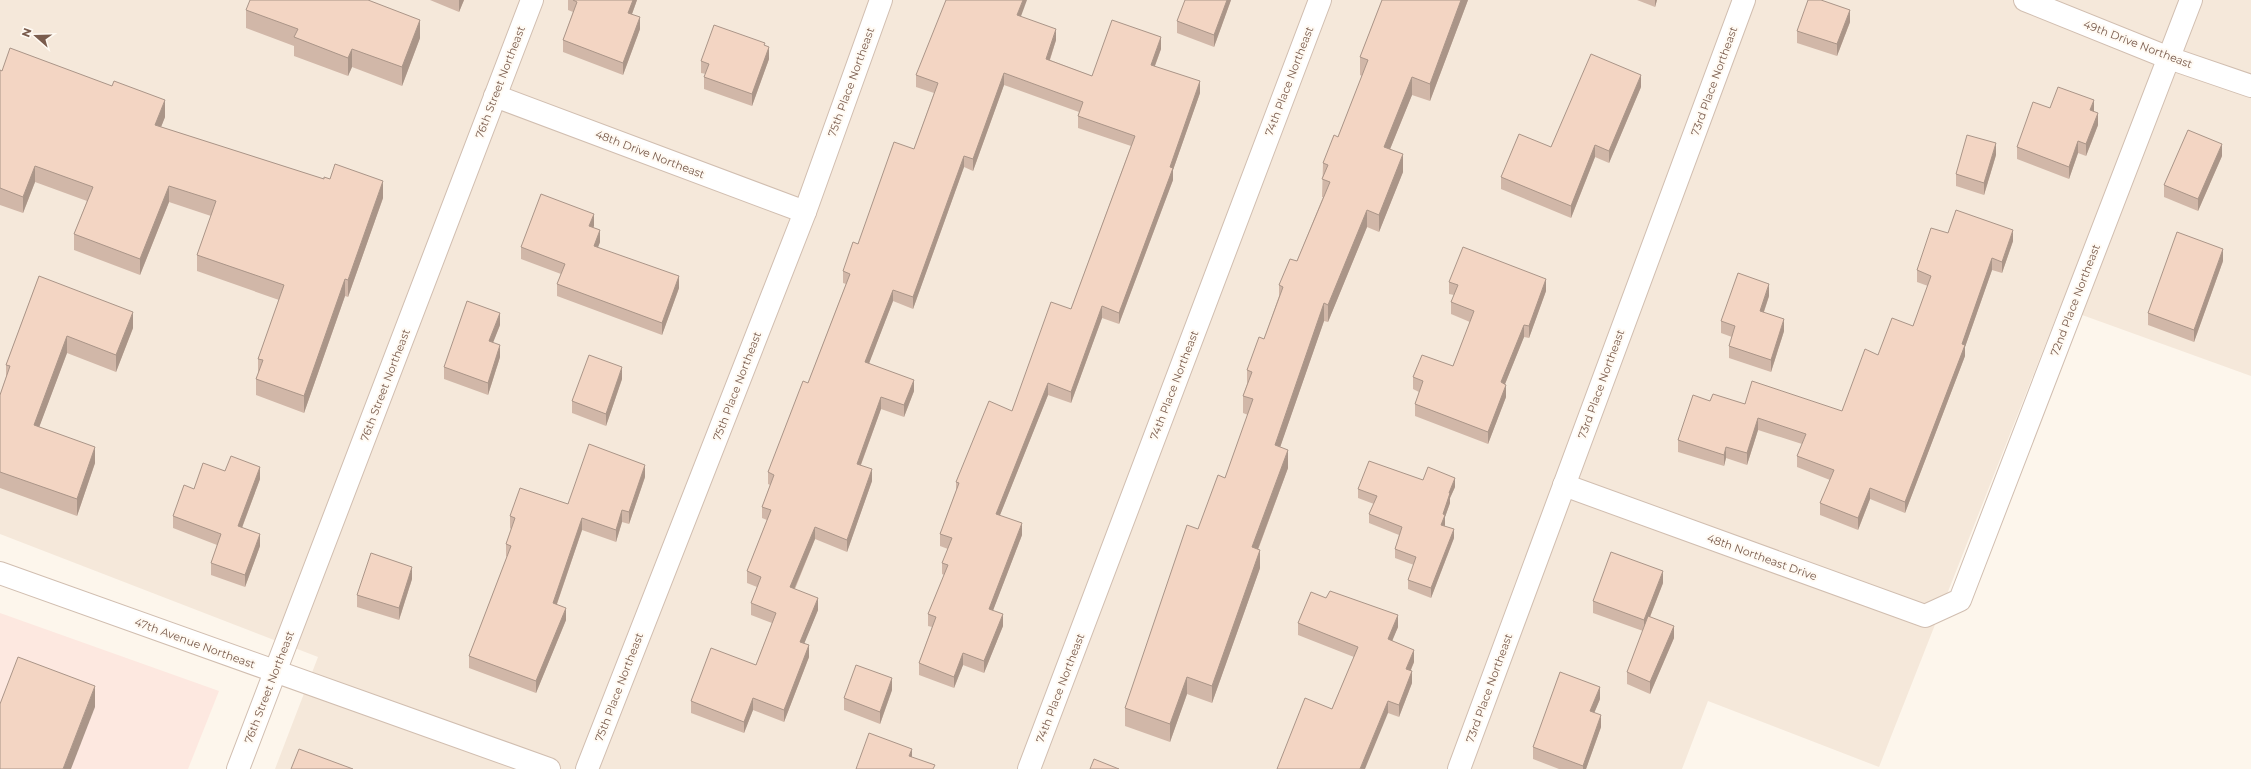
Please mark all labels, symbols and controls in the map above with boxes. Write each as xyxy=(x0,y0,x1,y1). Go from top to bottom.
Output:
north arrow xyxy=(16,16,56,56)
street label: 49th Drive Northeast xyxy=(2082,17,2195,71)
street label: 76th Street Northeast xyxy=(472,23,528,140)
street label: 74th Place Northeast xyxy=(1262,24,1316,138)
street label: 73rd Place Northeast xyxy=(1688,24,1740,138)
street label: 75th Place Northeast xyxy=(825,25,877,139)
text: N xyxy=(19,26,35,39)
street label: 48th Drive Northeast xyxy=(593,127,707,182)
street label: 72nd Place Northeast xyxy=(2047,242,2103,358)
street label: 76th Street Northeast xyxy=(357,326,413,443)
street label: 73rd Place Northeast xyxy=(1575,327,1627,441)
street label: 74th Place Northeast xyxy=(1147,328,1201,442)
street label: 75th Place Northeast xyxy=(710,329,764,442)
street label: 48th Northeast Drive xyxy=(1705,531,1819,584)
street label: 47th Avenue Northeast xyxy=(133,615,258,672)
street label: 76th Street Northeast xyxy=(241,628,297,745)
street label: 75th Place Northeast xyxy=(592,630,646,743)
street label: 74th Place Northeast xyxy=(1033,631,1087,745)
street label: 73rd Place Northeast xyxy=(1463,631,1515,745)

